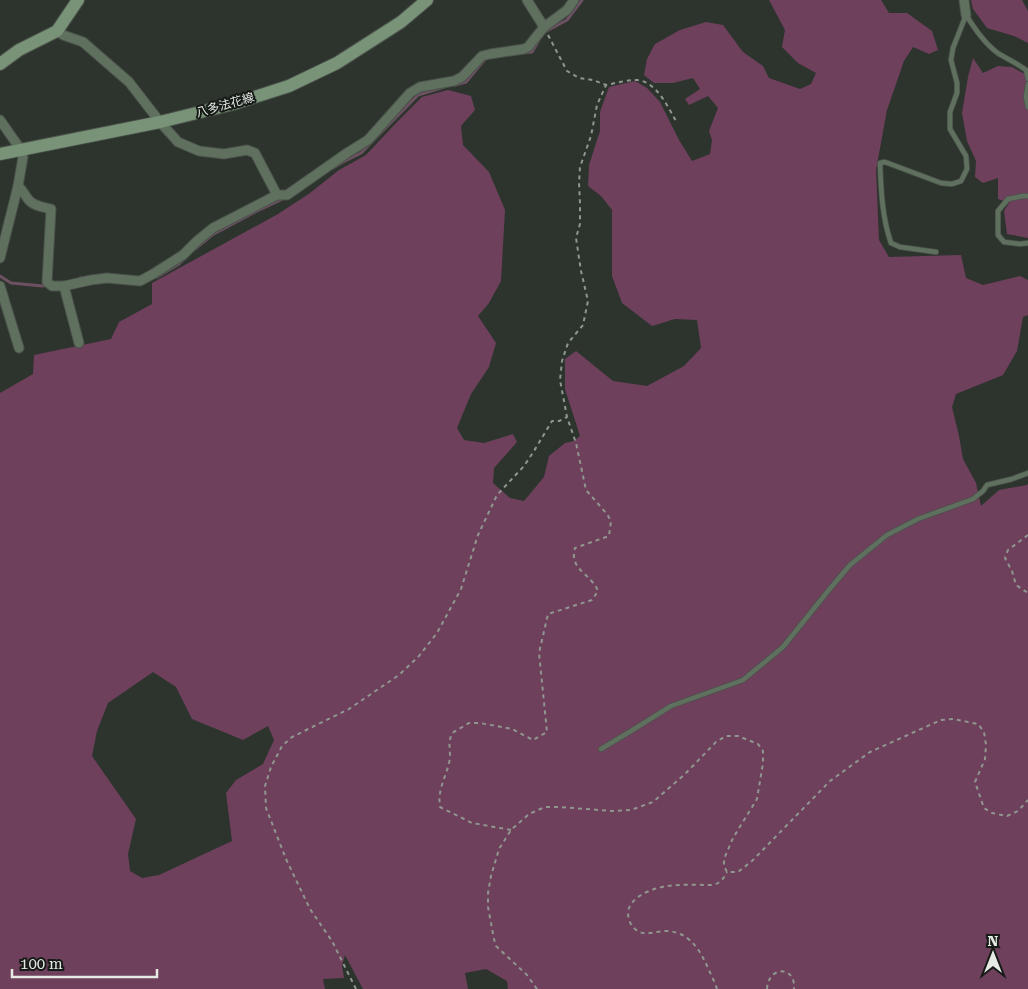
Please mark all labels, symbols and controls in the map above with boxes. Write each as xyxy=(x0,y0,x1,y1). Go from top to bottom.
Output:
street label: 八多法花線 xyxy=(194,90,256,120)
north arrow xyxy=(968,929,1018,979)
text: N xyxy=(988,933,999,949)
scale bar xyxy=(12,946,158,978)
text: 100 m xyxy=(20,955,63,973)

